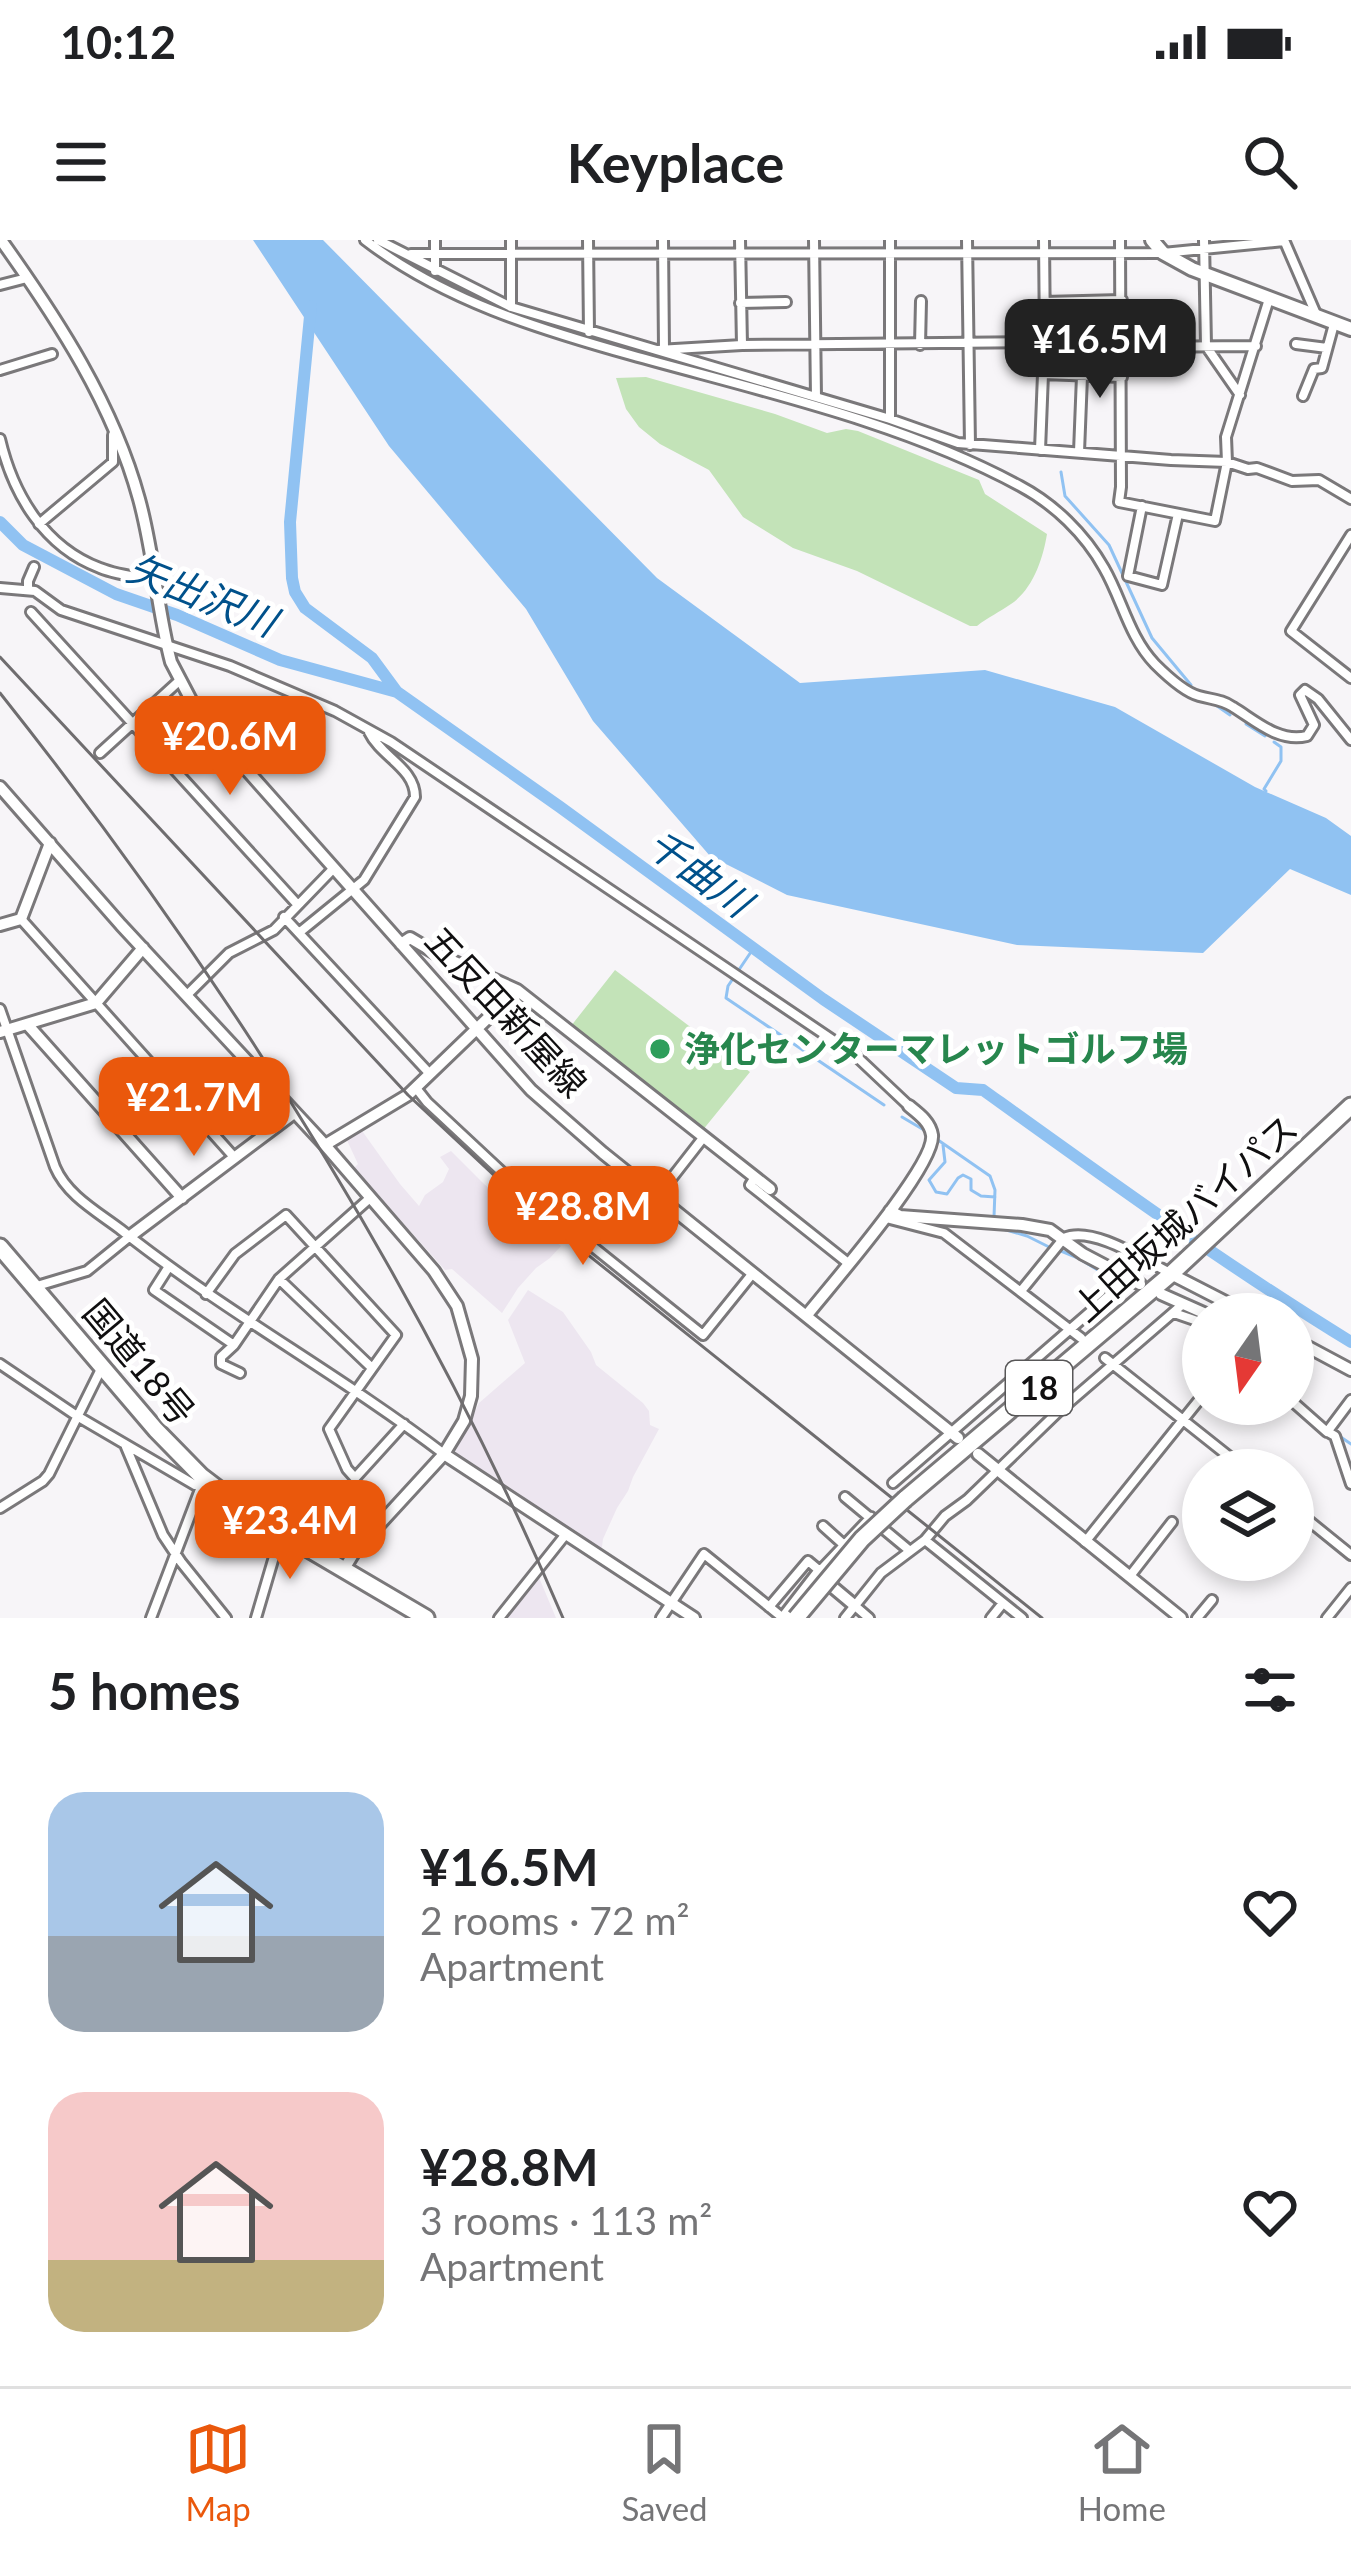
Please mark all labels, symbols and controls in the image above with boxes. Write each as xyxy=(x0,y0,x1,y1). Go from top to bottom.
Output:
text: 10:12 xyxy=(60,15,176,69)
icon: menu xyxy=(48,129,114,195)
icon: search xyxy=(1237,129,1303,195)
text: Keyplace xyxy=(567,130,784,195)
pin: ¥16.5M xyxy=(1002,299,1198,401)
text: ¥16.5M xyxy=(1032,315,1168,361)
water label: 矢出沢川 xyxy=(121,544,287,646)
pin: ¥20.6M xyxy=(132,696,328,798)
text: ¥20.6M xyxy=(162,712,298,758)
water label: 千曲川 xyxy=(639,819,764,928)
street label: 五反田新屋線 xyxy=(417,917,596,1105)
place label: 浄化センターマレットゴルフ場 xyxy=(684,1026,1188,1070)
marker: 浄化センターマレットゴルフ場 xyxy=(647,1036,673,1062)
pin: ¥21.7M xyxy=(96,1057,292,1159)
text: ¥21.7M xyxy=(126,1073,262,1119)
street label: 上田坂城バイパス xyxy=(1063,1105,1306,1330)
pin: ¥28.8M xyxy=(485,1166,681,1268)
text: ¥28.8M xyxy=(515,1182,651,1228)
street label: 国道18号 xyxy=(75,1290,205,1433)
north arrow xyxy=(1182,1293,1314,1425)
map controls xyxy=(1182,1293,1314,1581)
road number: 18 xyxy=(1006,1361,1072,1415)
button: layers xyxy=(1182,1449,1314,1581)
pin: ¥23.4M xyxy=(192,1480,388,1582)
text: ¥23.4M xyxy=(222,1496,358,1542)
icon: filters xyxy=(1237,1657,1303,1723)
text: 5 homes xyxy=(48,1660,240,1721)
text: ¥16.5M xyxy=(420,1836,599,1897)
icon: home xyxy=(144,1840,288,1984)
icon: heart xyxy=(1237,1879,1303,1945)
text: 2 rooms · 72 m² xyxy=(420,1897,690,1943)
text: Apartment xyxy=(420,1943,604,1989)
text: ¥28.8M xyxy=(420,2136,599,2197)
icon: home xyxy=(144,2140,288,2284)
icon: heart xyxy=(1237,2179,1303,2245)
text: 3 rooms · 113 m² xyxy=(420,2197,712,2243)
text: Apartment xyxy=(420,2243,604,2289)
tab: Map xyxy=(185,2416,251,2528)
tab: Saved xyxy=(621,2416,708,2528)
tab: Home xyxy=(1078,2416,1166,2528)

